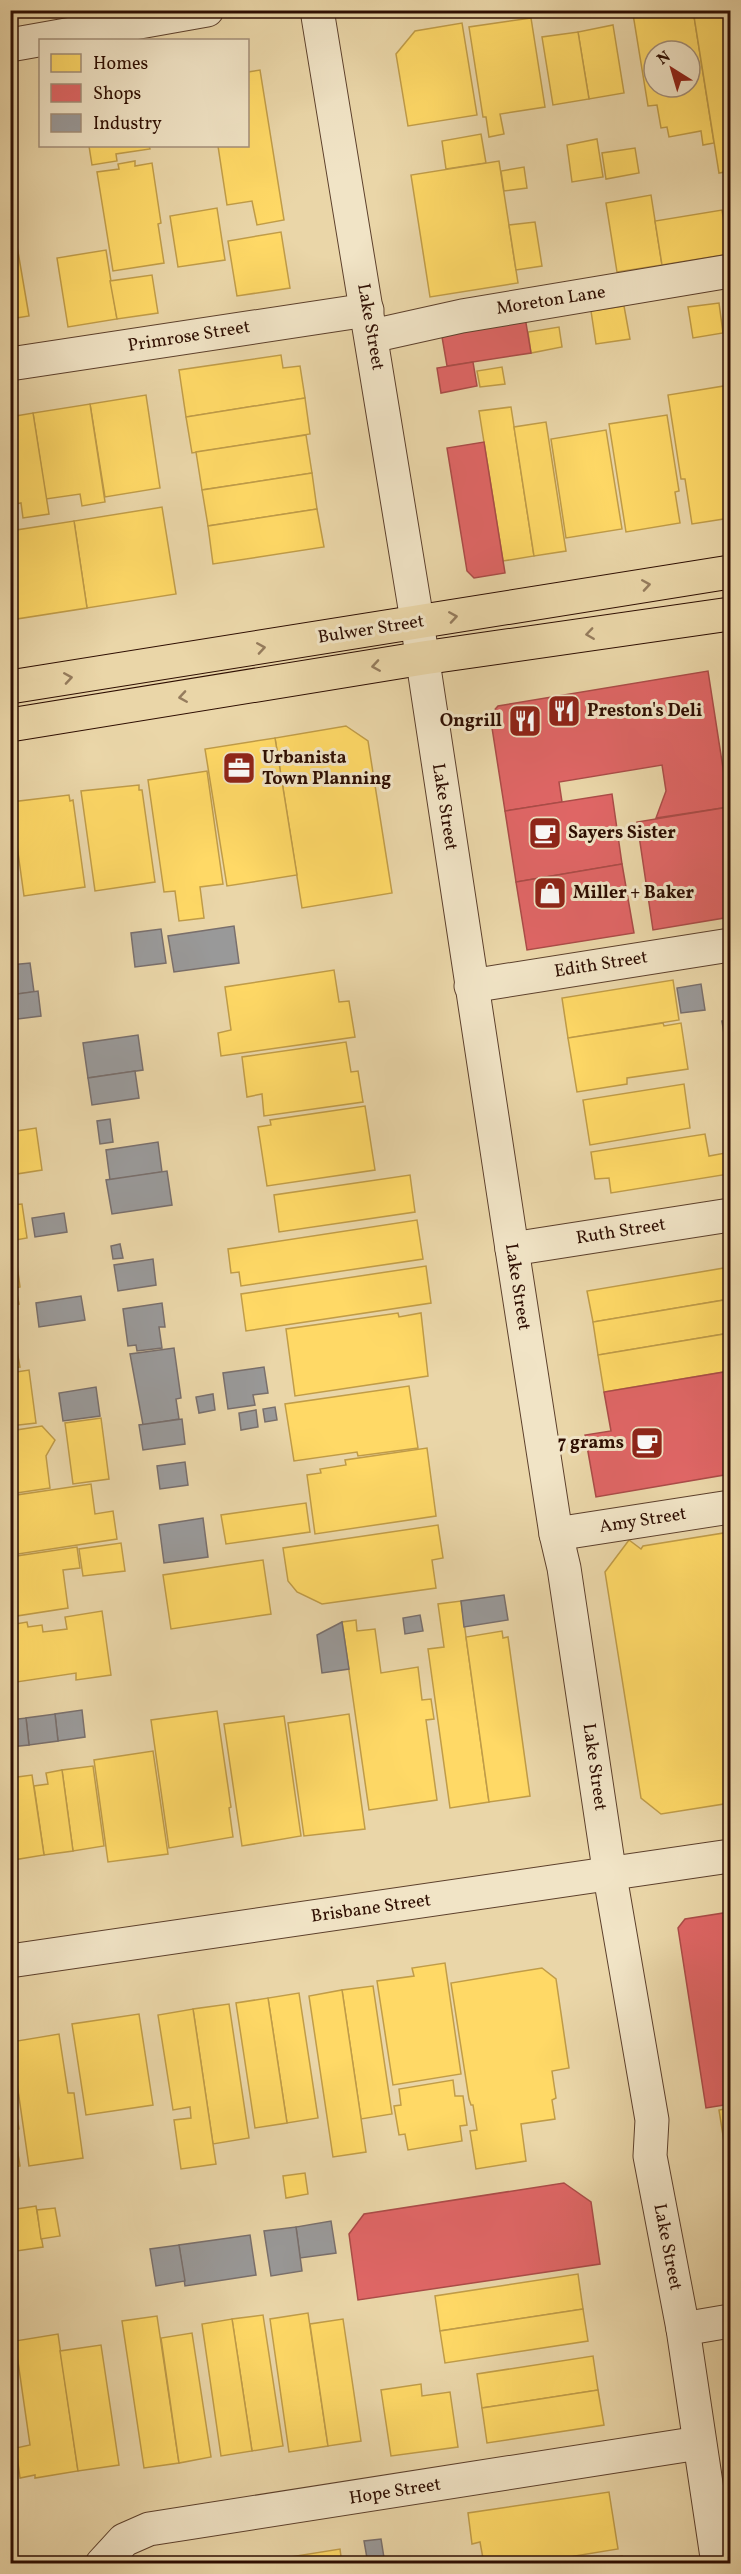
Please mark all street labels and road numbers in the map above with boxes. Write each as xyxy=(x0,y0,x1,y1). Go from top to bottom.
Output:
street label: Moreton Lane xyxy=(495,280,607,322)
street label: Lake Street xyxy=(350,282,390,372)
street label: Primrose Street xyxy=(126,315,252,359)
street label: Bulwer Street xyxy=(316,609,426,651)
street label: Lake Street xyxy=(425,762,463,852)
street label: Edith Street xyxy=(553,945,649,985)
street label: Ruth Street xyxy=(574,1213,668,1251)
street label: Lake Street xyxy=(498,1242,536,1332)
street label: Amy Street xyxy=(598,1502,688,1540)
street label: Lake Street xyxy=(576,1722,612,1812)
street label: Brisbane Street xyxy=(309,1888,433,1930)
street label: Lake Street xyxy=(646,2201,688,2293)
street label: Hope Street xyxy=(347,2472,443,2512)

